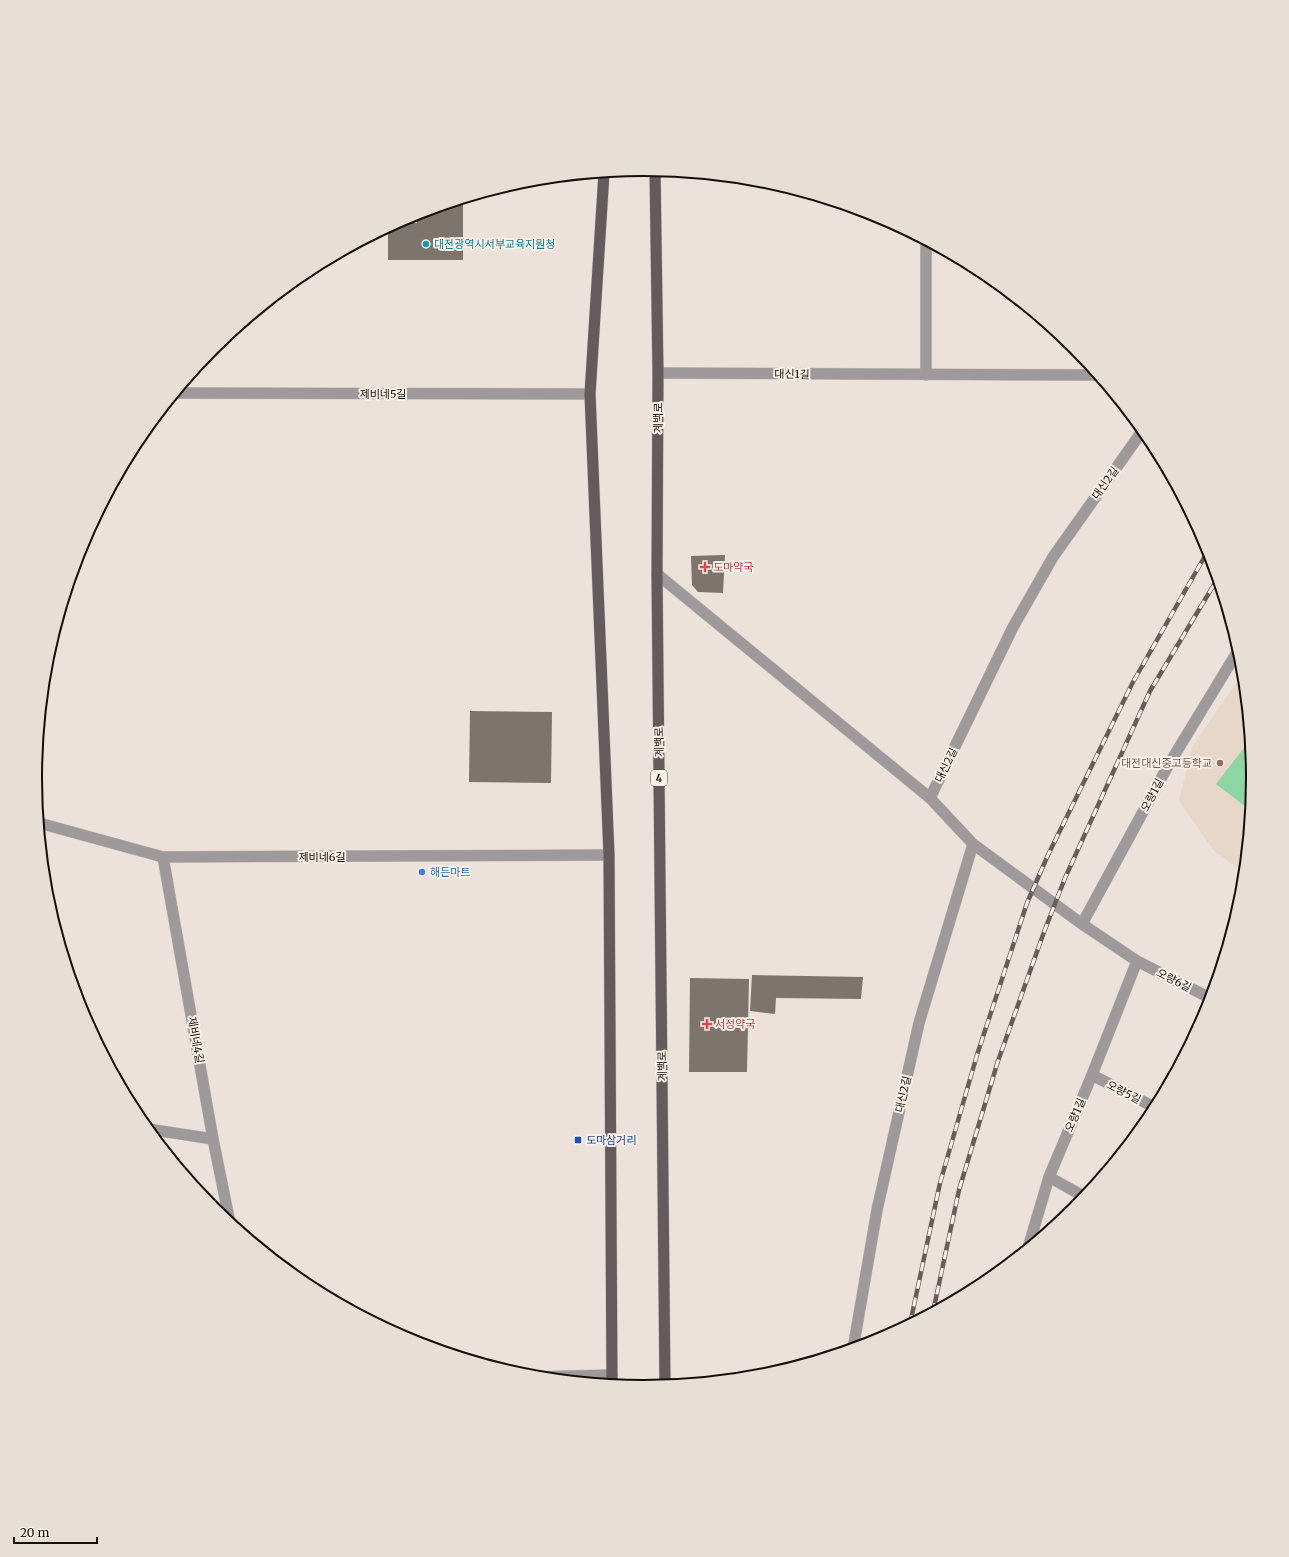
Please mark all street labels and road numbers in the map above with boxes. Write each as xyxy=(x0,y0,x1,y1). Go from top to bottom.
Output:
street label: 대신1길 xyxy=(774,367,810,381)
street label: 제비네5길 xyxy=(360,387,406,401)
street label: 계백로 xyxy=(651,403,665,433)
street label: 대신2길 xyxy=(1088,464,1122,502)
street label: 계백로 xyxy=(652,727,666,757)
street label: 대신2길 xyxy=(932,745,960,785)
road number: 4 xyxy=(651,770,667,786)
street label: 오량1길 xyxy=(1138,776,1166,814)
street label: 제비네6길 xyxy=(298,850,346,864)
street label: 오량6길 xyxy=(1154,965,1194,995)
street label: 제비네4길 xyxy=(185,1016,207,1064)
street label: 계백로 xyxy=(655,1051,669,1081)
street label: 대신2길 xyxy=(892,1074,914,1114)
street label: 오량5길 xyxy=(1104,1077,1144,1107)
street label: 오량1길 xyxy=(1062,1096,1088,1134)

